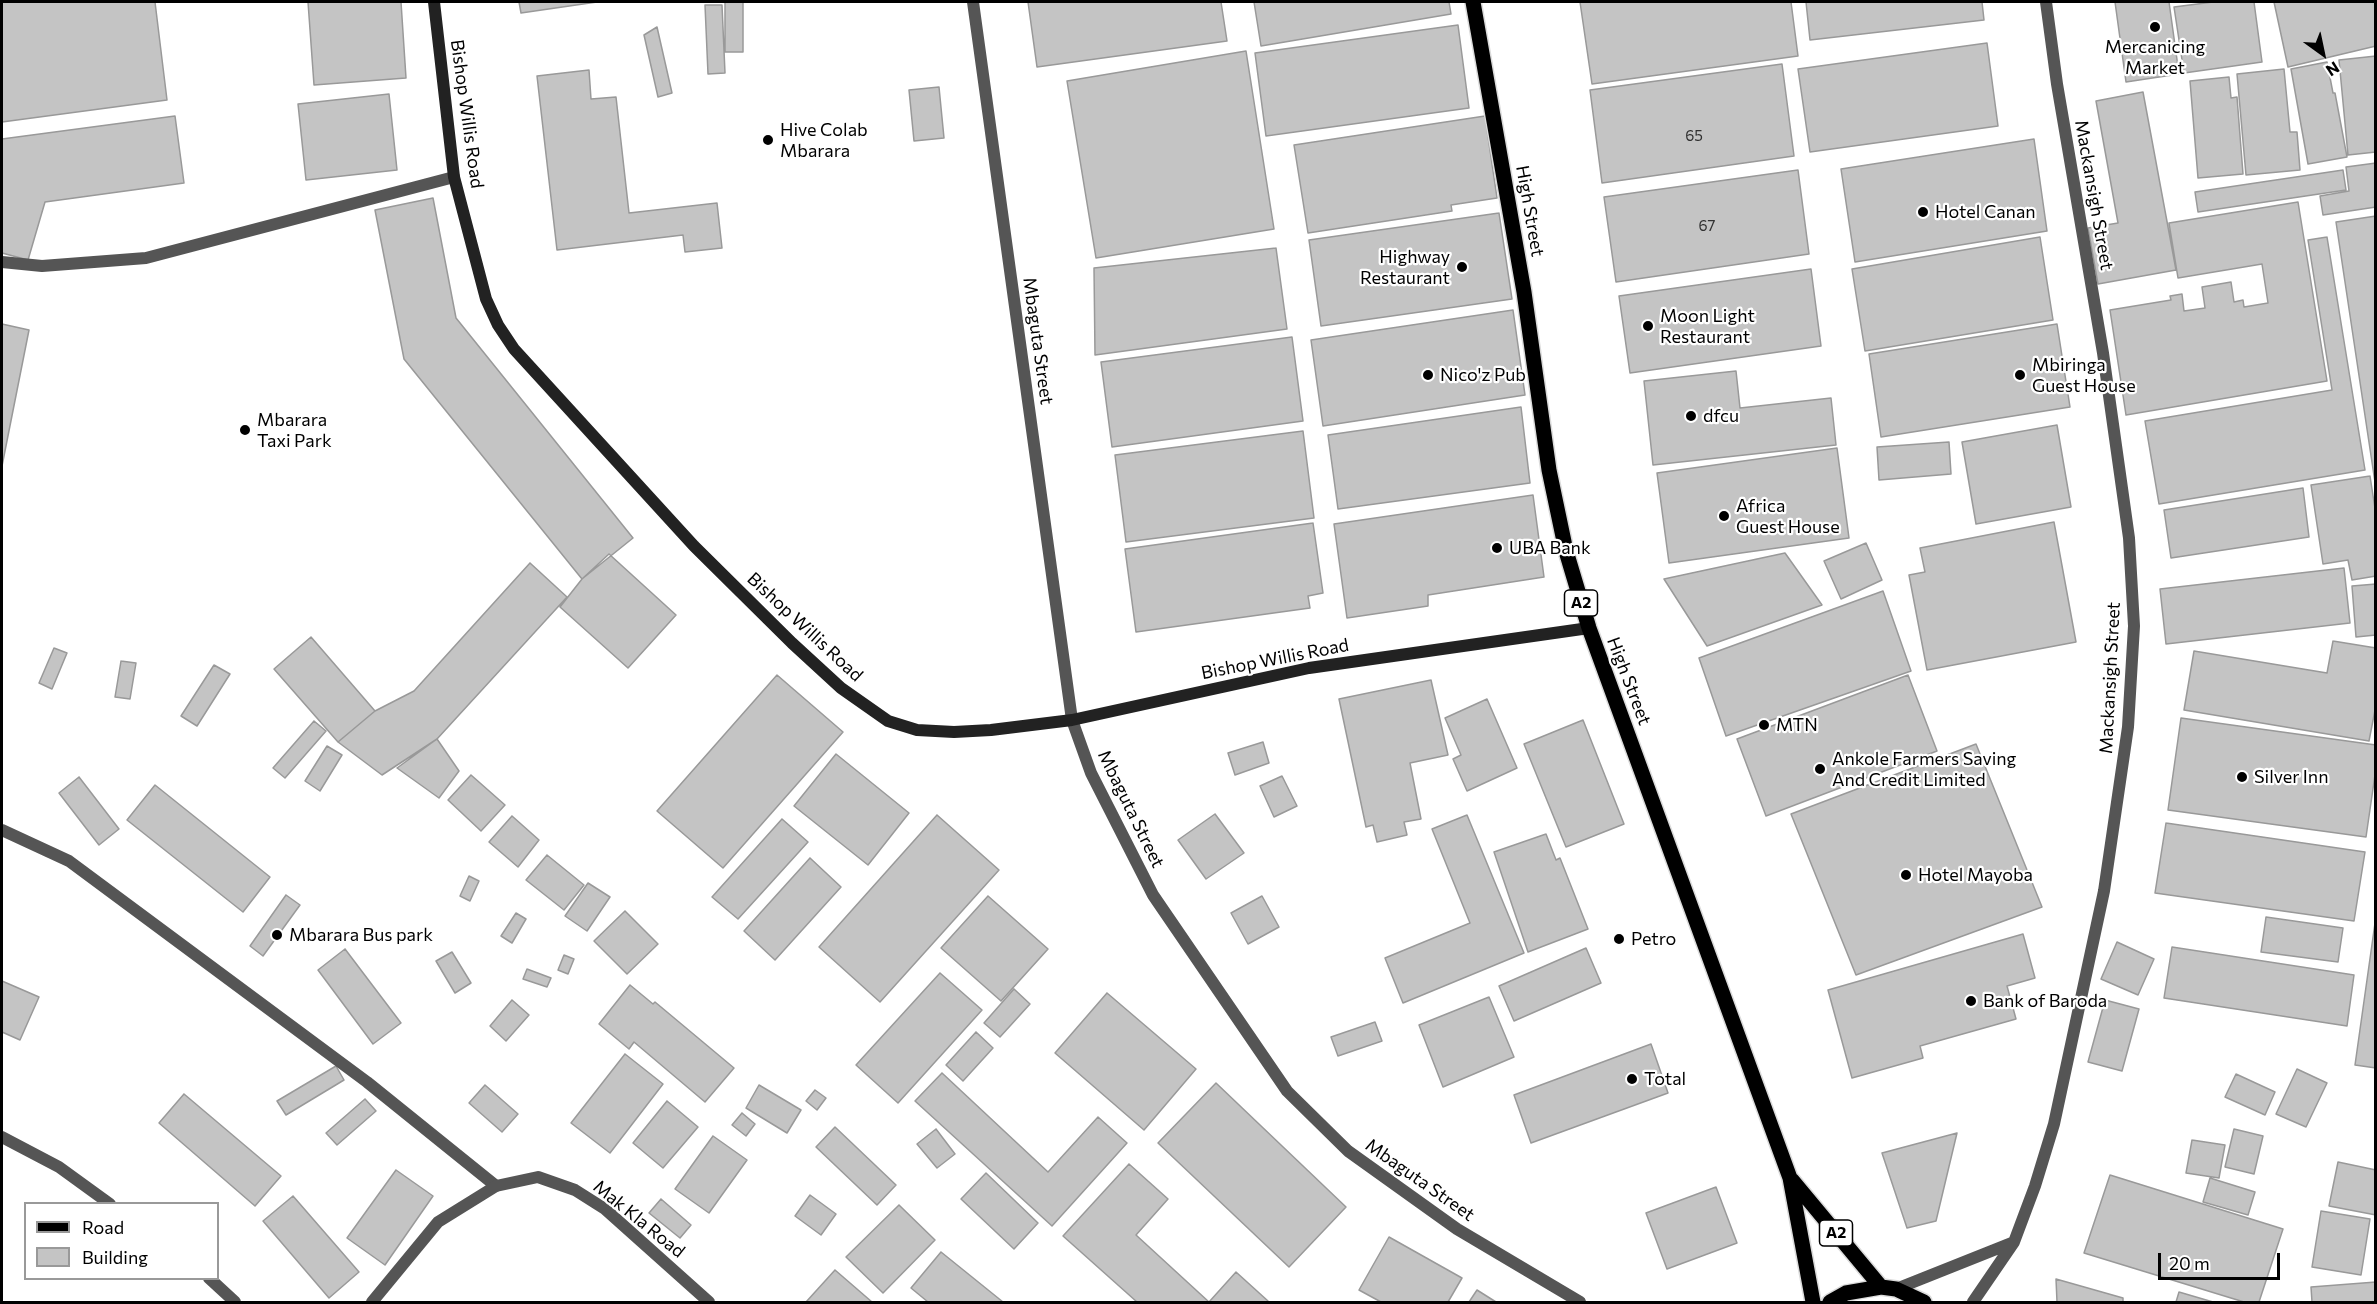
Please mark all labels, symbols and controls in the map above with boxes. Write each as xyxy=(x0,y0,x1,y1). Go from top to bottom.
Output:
marker: Mercanicing Market xyxy=(2148,20,2162,34)
north arrow xyxy=(2293,24,2353,84)
place label: Mercanicing Market xyxy=(2105,36,2205,78)
street label: Bishop Willis Road xyxy=(446,38,488,190)
text: N xyxy=(2323,58,2343,81)
street label: Mackansigh Street xyxy=(2070,118,2118,272)
place label: Hive Colab Mbarara xyxy=(780,119,868,162)
house number: 65 xyxy=(1685,127,1703,145)
marker: Hive Colab Mbarara xyxy=(761,133,775,147)
street label: High Street xyxy=(1511,164,1549,258)
place label: Hotel Canan xyxy=(1935,201,2036,223)
marker: Hotel Canan xyxy=(1916,205,1930,219)
house number: 67 xyxy=(1699,217,1715,235)
place label: Highway Restaurant xyxy=(1360,246,1450,288)
marker: Highway Restaurant xyxy=(1455,260,1469,274)
street label: Mbaguta Street xyxy=(1018,276,1058,406)
place label: Moon Light Restaurant xyxy=(1660,305,1755,348)
marker: Moon Light Restaurant xyxy=(1641,319,1655,333)
place label: Mbiringa Guest House xyxy=(2032,354,2136,397)
place label: Nico'z Pub xyxy=(1440,364,1526,386)
marker: Nico'z Pub xyxy=(1421,368,1435,382)
marker: Mbiringa Guest House xyxy=(2013,368,2027,382)
place label: dfcu xyxy=(1703,405,1739,427)
place label: Mbarara Taxi Park xyxy=(257,409,332,452)
marker: dfcu xyxy=(1684,409,1698,423)
marker: Mbarara Taxi Park xyxy=(238,423,252,437)
place label: Africa Guest House xyxy=(1736,495,1840,538)
marker: Africa Guest House xyxy=(1717,509,1731,523)
place label: UBA Bank xyxy=(1509,537,1591,559)
marker: UBA Bank xyxy=(1490,541,1504,555)
street label: Bishop Willis Road xyxy=(743,568,867,686)
road number: A2 xyxy=(1564,590,1598,616)
street label: Mackansigh Street xyxy=(2095,602,2125,754)
street label: Bishop Willis Road xyxy=(1199,634,1351,684)
street label: High Street xyxy=(1602,634,1656,728)
place label: MTN xyxy=(1776,714,1818,736)
marker: MTN xyxy=(1757,718,1771,732)
street label: Mbaguta Street xyxy=(1093,747,1169,871)
place label: Ankole Farmers Saving And Credit Limited xyxy=(1832,748,2016,790)
marker: Ankole Farmers Saving And Credit Limited xyxy=(1813,762,1827,776)
place label: Silver Inn xyxy=(2254,766,2328,788)
marker: Silver Inn xyxy=(2235,770,2249,784)
place label: Hotel Mayoba xyxy=(1918,864,2033,886)
marker: Hotel Mayoba xyxy=(1899,868,1913,882)
place label: Mbarara Bus park xyxy=(289,924,433,946)
marker: Mbarara Bus park xyxy=(270,928,284,942)
place label: Petro xyxy=(1631,928,1676,950)
marker: Petro xyxy=(1612,932,1626,946)
place label: Bank of Baroda xyxy=(1983,990,2107,1012)
marker: Bank of Baroda xyxy=(1964,994,1978,1008)
place label: Total xyxy=(1644,1068,1686,1090)
marker: Total xyxy=(1625,1072,1639,1086)
street label: Mbaguta Street xyxy=(1361,1134,1479,1226)
street label: Mak Kla Road xyxy=(589,1176,689,1262)
legend xyxy=(24,1202,219,1280)
text: Road xyxy=(82,1216,124,1238)
road number: A2 xyxy=(1820,1220,1852,1246)
scale bar xyxy=(2161,1241,2282,1279)
text: Building xyxy=(82,1246,148,1268)
text: 20 m xyxy=(2169,1252,2210,1274)

